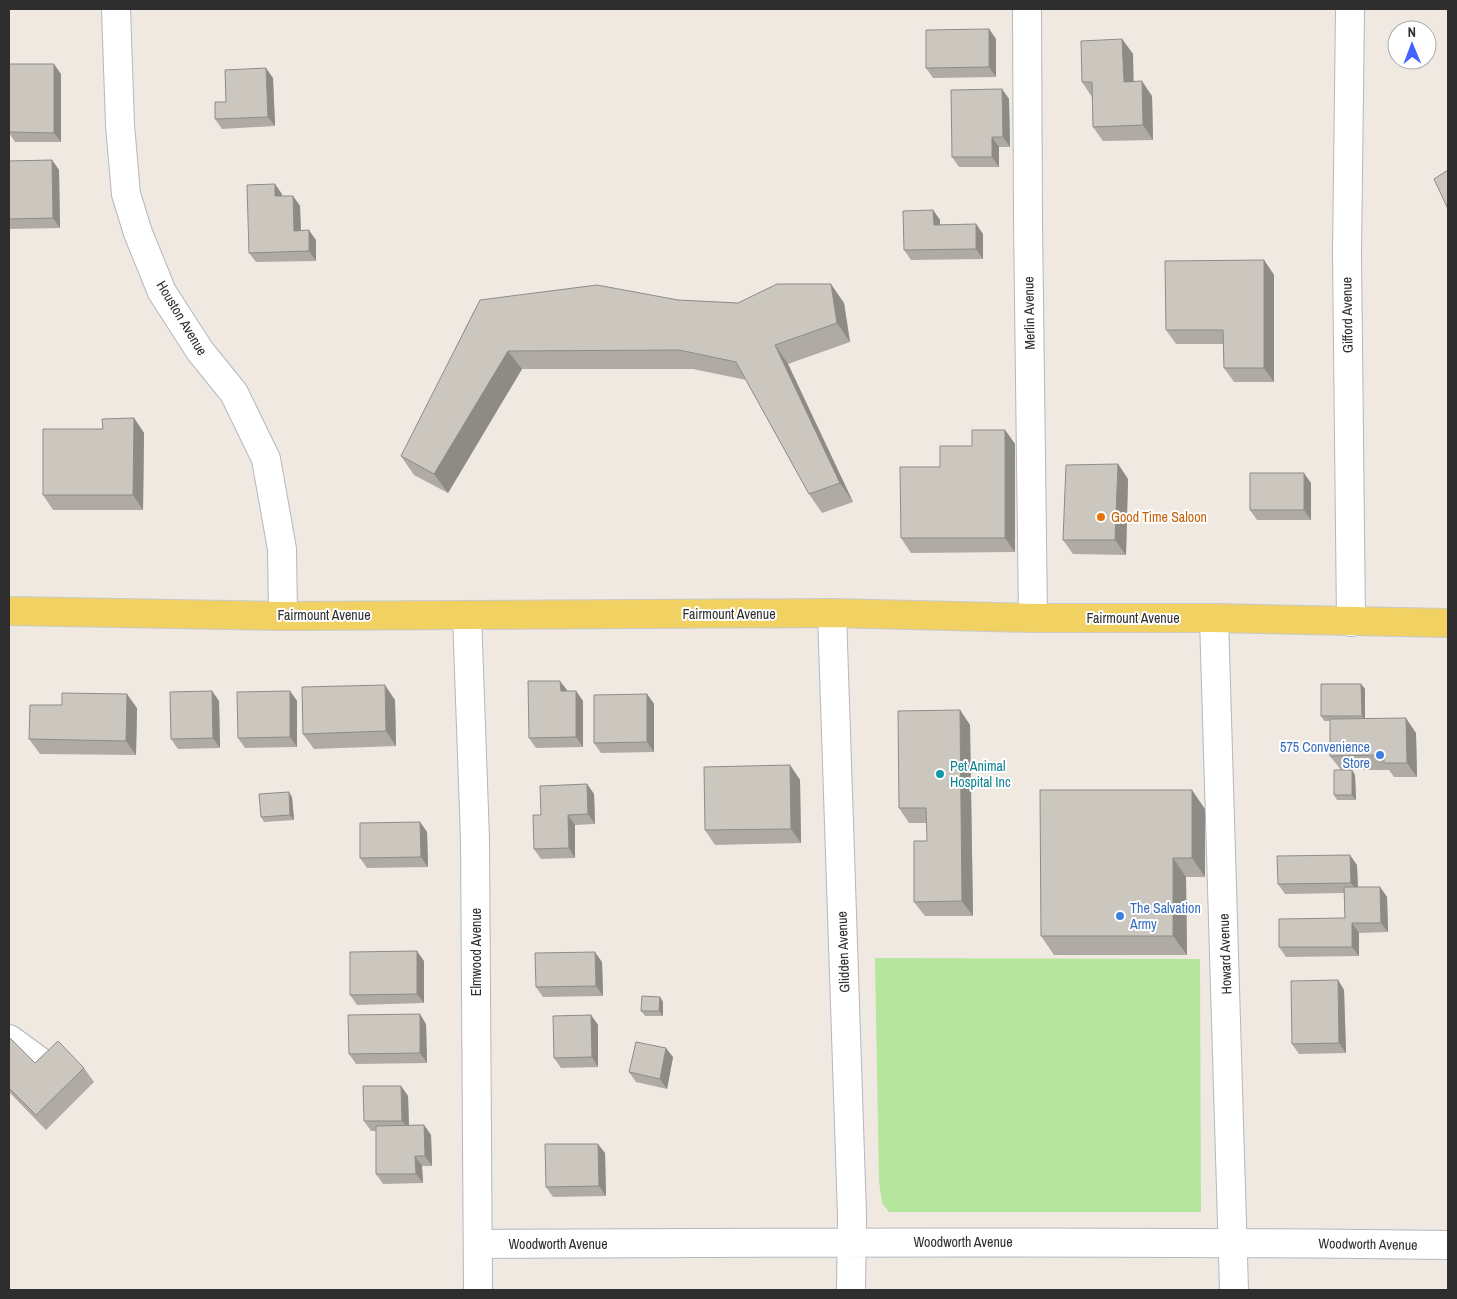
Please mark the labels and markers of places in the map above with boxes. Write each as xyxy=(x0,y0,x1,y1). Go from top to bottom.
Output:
place label: Good Time Saloon xyxy=(1111,508,1207,526)
marker: Good Time Saloon xyxy=(1095,511,1107,523)
place label: 575 Convenience Store xyxy=(1280,738,1370,772)
marker: 575 Convenience Store xyxy=(1374,749,1386,761)
place label: Pet Animal Hospital Inc xyxy=(950,757,1011,791)
marker: Pet Animal Hospital Inc xyxy=(934,768,946,780)
place label: The Salvation Army xyxy=(1129,899,1201,933)
marker: The Salvation Army xyxy=(1114,910,1126,922)

